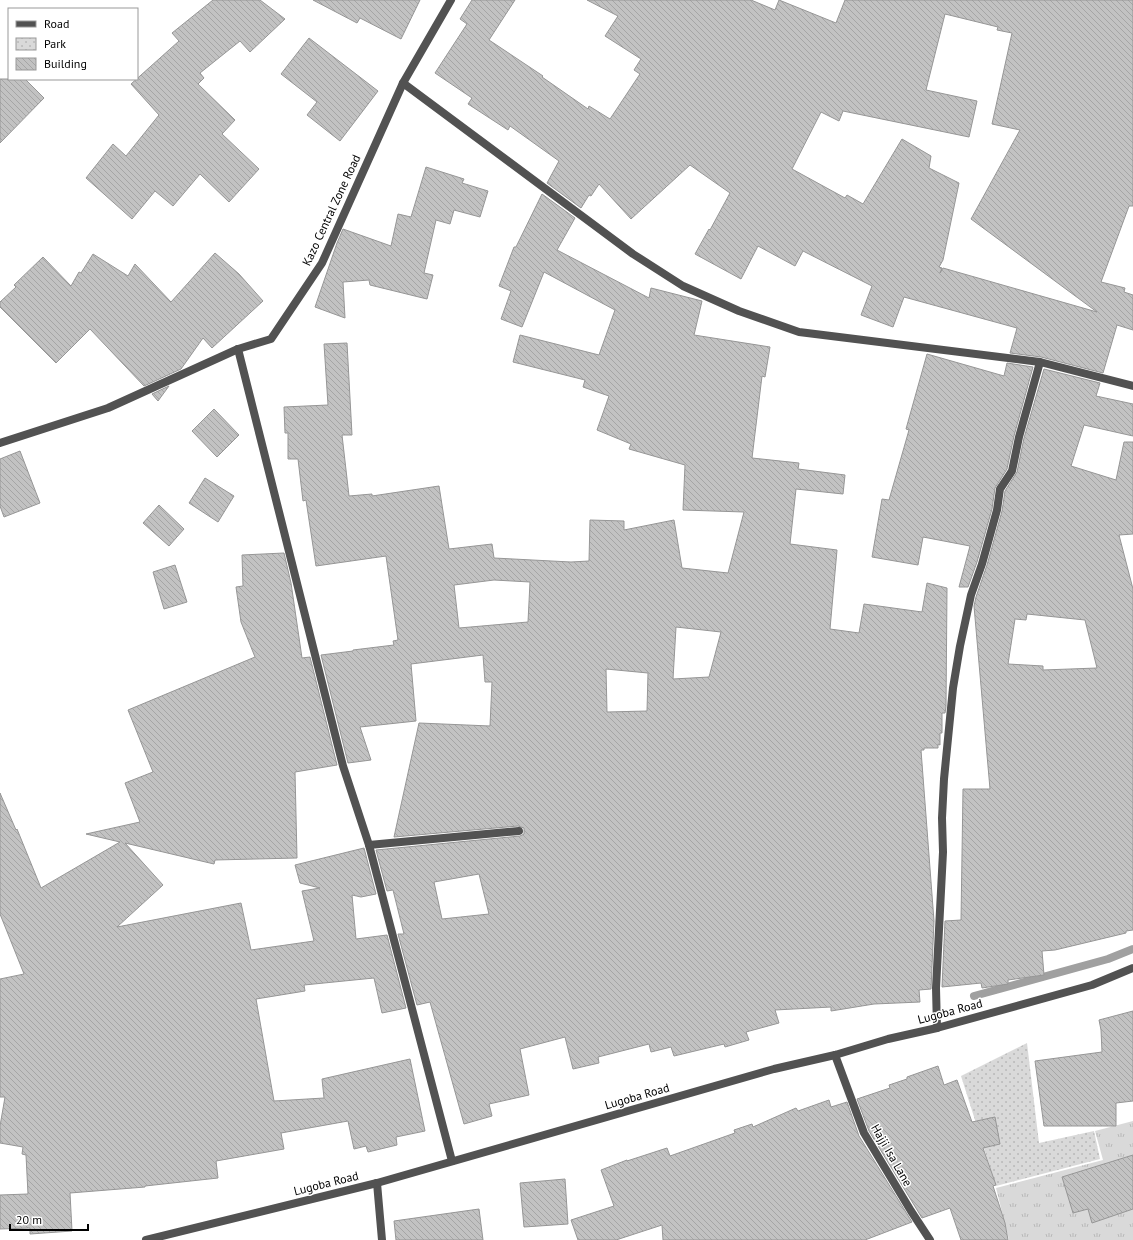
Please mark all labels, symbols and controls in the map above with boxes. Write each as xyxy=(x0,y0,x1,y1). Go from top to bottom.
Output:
legend xyxy=(8,8,138,80)
text: Road xyxy=(44,16,69,31)
text: Park xyxy=(44,36,66,51)
text: Building xyxy=(44,56,87,71)
street label: Kazo Central Zone Road xyxy=(299,152,363,268)
street label: Lugoba Road xyxy=(916,995,984,1027)
street label: Lugoba Road xyxy=(603,1080,671,1112)
street label: Hajji Isa Lane xyxy=(868,1121,916,1189)
street label: Lugoba Road xyxy=(292,1168,360,1198)
scale bar xyxy=(10,1206,88,1232)
text: 20 m xyxy=(16,1212,42,1227)

